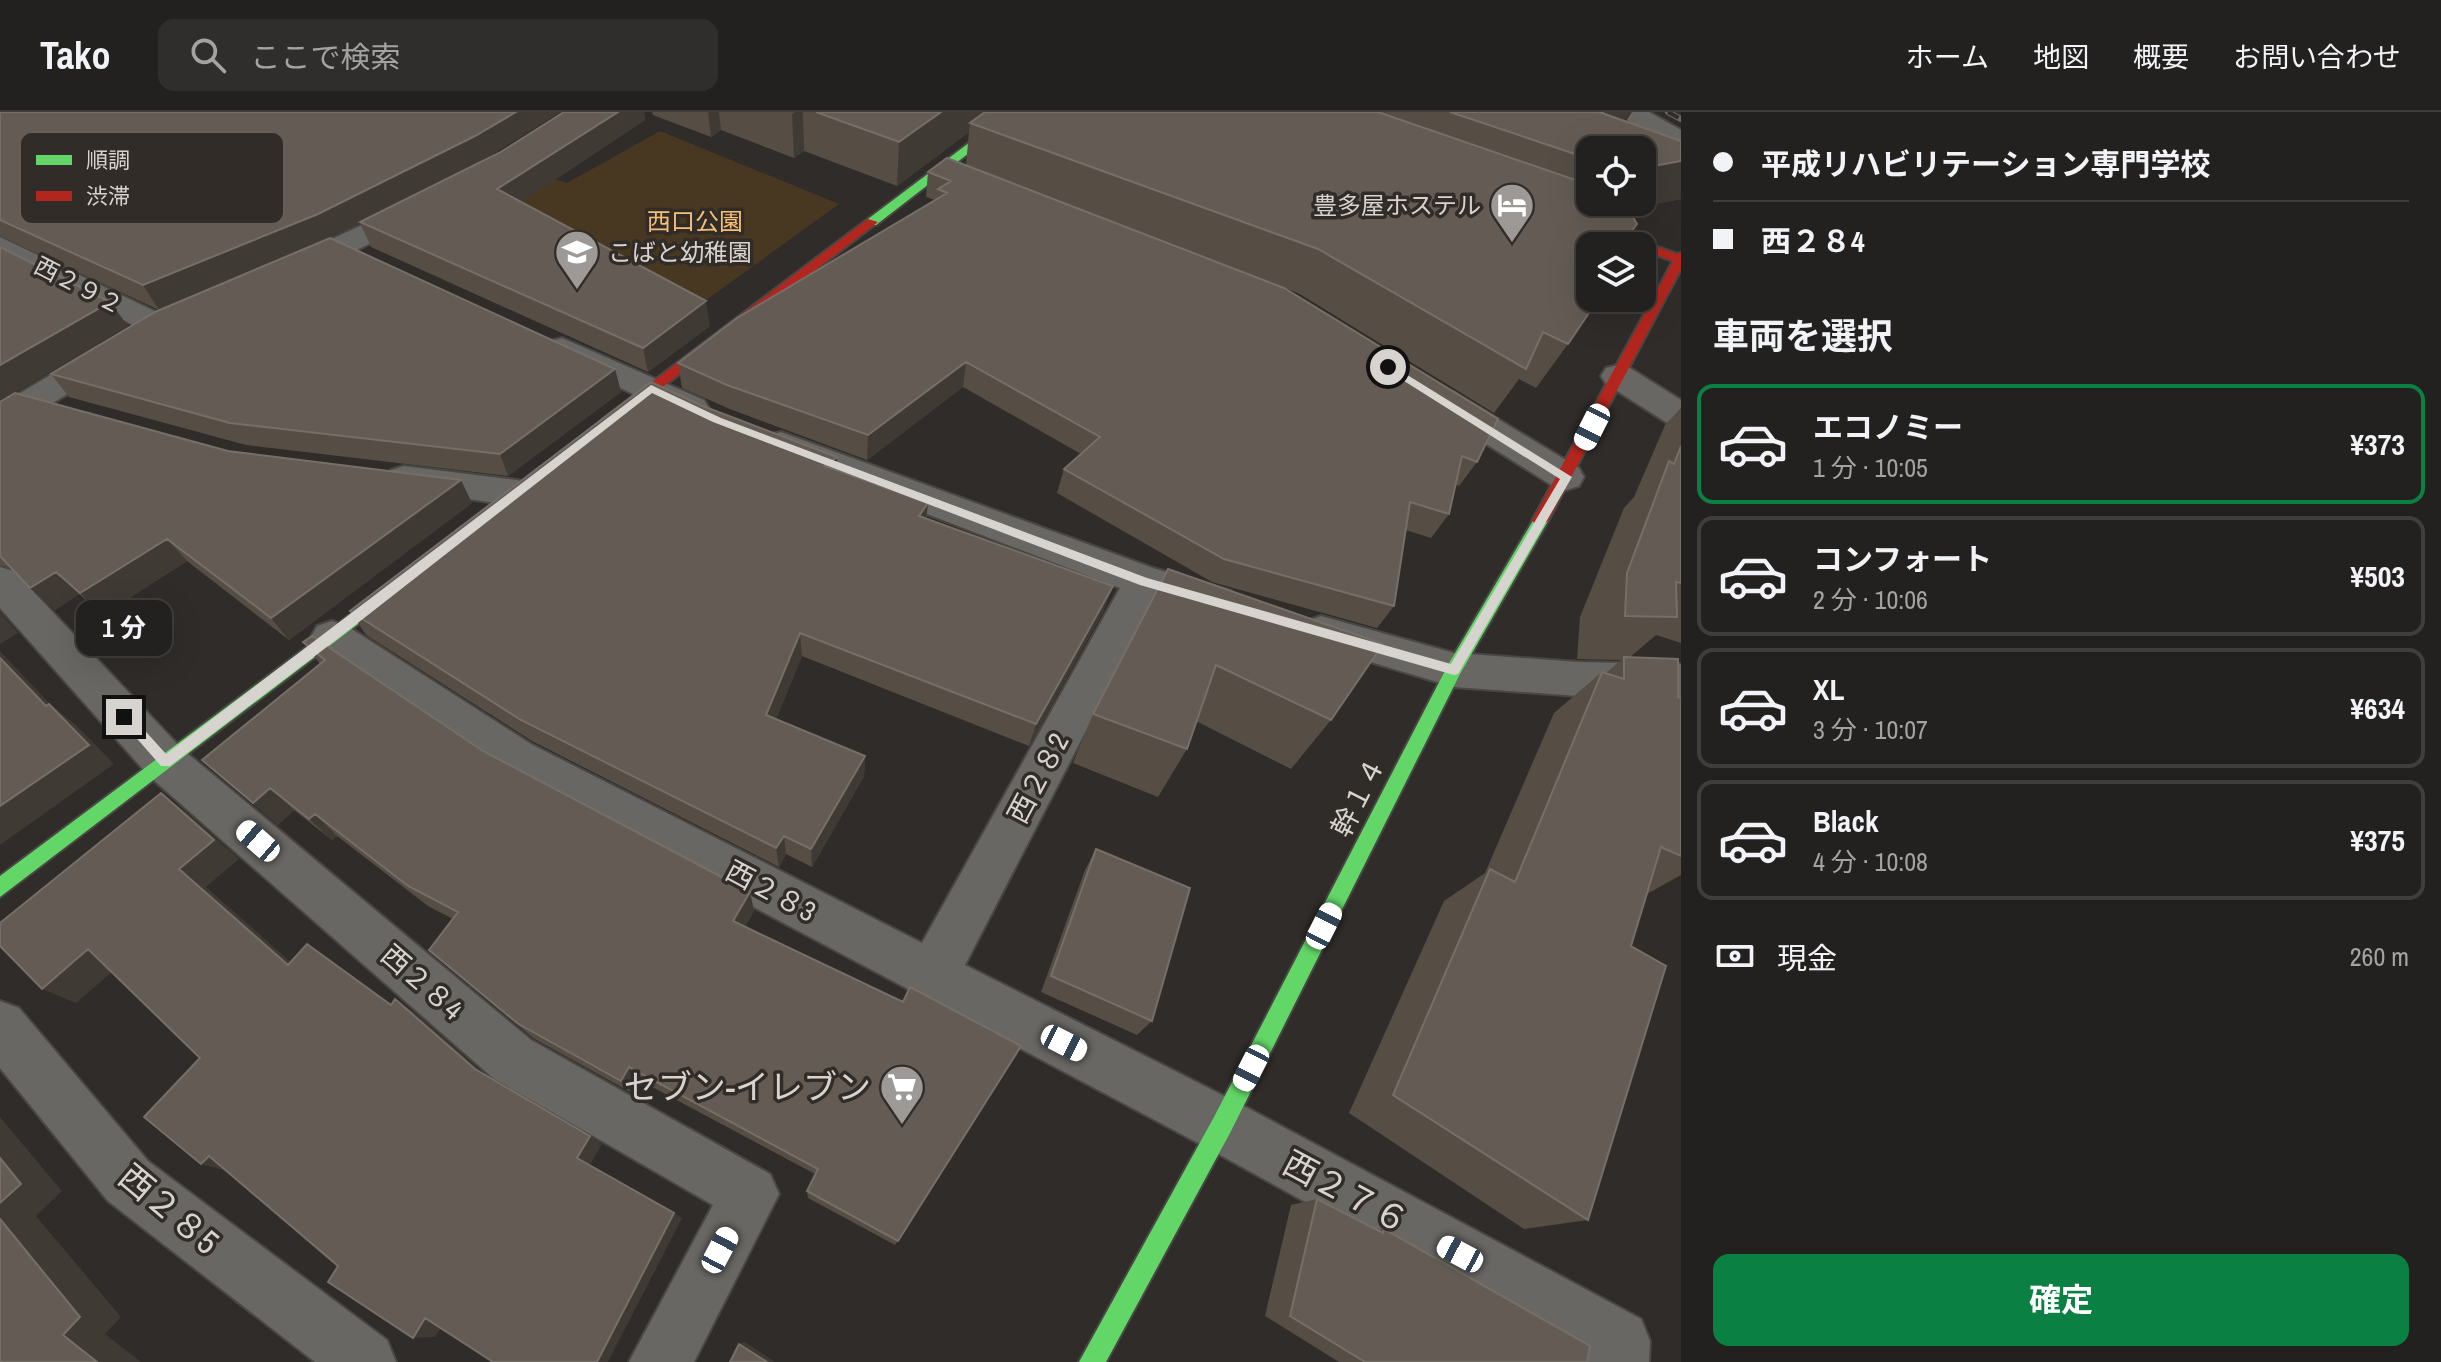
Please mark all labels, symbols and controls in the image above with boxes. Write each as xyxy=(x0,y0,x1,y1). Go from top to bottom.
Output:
search box xyxy=(158,19,718,91)
text: Tako xyxy=(40,30,110,81)
icon: search xyxy=(186,33,230,77)
text: ここで検索 xyxy=(250,37,400,77)
text: ホーム xyxy=(1906,38,1989,76)
text: 地図 xyxy=(2033,38,2089,76)
text: 概要 xyxy=(2133,38,2189,76)
text: お問い合わせ xyxy=(2233,38,2401,76)
legend xyxy=(20,132,284,224)
map controls xyxy=(1576,136,1656,312)
button: locate xyxy=(1576,136,1656,216)
text: 平成リハビリテーション専門学校 xyxy=(1761,144,2210,184)
text: 順調 xyxy=(86,145,130,175)
text: 渋滞 xyxy=(86,181,130,211)
hotel icon: 豊多屋ホステル xyxy=(1488,181,1536,244)
place label: 豊多屋ホステル xyxy=(1313,189,1481,221)
park label: 西口公園 xyxy=(647,205,743,237)
text: 西２８4 xyxy=(1761,221,1865,261)
school or university icon: こばと幼稚園 xyxy=(553,228,601,291)
button: layers xyxy=(1576,232,1656,312)
place label: こばと幼稚園 xyxy=(608,236,752,268)
street label: 西２９２ xyxy=(29,249,129,321)
text: 車両を選択 xyxy=(1713,312,1893,360)
route start xyxy=(1370,349,1406,385)
car xyxy=(1570,400,1614,454)
text: エコノミー xyxy=(1813,407,1963,447)
icon: car xyxy=(1717,408,1789,480)
text: ¥373 xyxy=(2350,424,2405,464)
text: 1 分 · 10:05 xyxy=(1813,450,1928,485)
text: コンフォート xyxy=(1813,539,1992,579)
icon: car xyxy=(1717,540,1789,612)
text: ¥503 xyxy=(2350,556,2405,596)
text: 2 分 · 10:06 xyxy=(1813,582,1928,617)
callout: 1 分 xyxy=(76,601,172,657)
text: 1 分 xyxy=(102,610,146,645)
text: XL xyxy=(1813,669,1844,709)
icon: car xyxy=(1717,672,1789,744)
text: ¥634 xyxy=(2350,688,2405,728)
route end xyxy=(106,699,142,735)
text: 3 分 · 10:07 xyxy=(1813,712,1928,747)
street label: 西２８2 xyxy=(999,726,1077,830)
street label: 幹１４ xyxy=(1322,751,1394,843)
text: Black xyxy=(1813,801,1879,841)
icon: car xyxy=(1717,804,1789,876)
car xyxy=(232,816,284,866)
text: ¥375 xyxy=(2350,820,2405,860)
text: 4 分 · 10:08 xyxy=(1813,844,1928,879)
street label: 西２８3 xyxy=(719,852,823,930)
car xyxy=(1302,899,1346,953)
icon: cash xyxy=(1713,934,1757,978)
street label: 西２８4 xyxy=(373,936,471,1028)
text: 現金 xyxy=(1777,938,1837,978)
text: 260 m xyxy=(2350,939,2409,974)
car xyxy=(1037,1021,1091,1065)
car xyxy=(1229,1041,1273,1095)
supermarket icon: セブン-イレブン xyxy=(878,1063,926,1126)
place label: セブン-イレブン xyxy=(624,1064,871,1110)
street label: 西２７６ xyxy=(1275,1140,1417,1244)
street label: 西２８5 xyxy=(109,1154,229,1264)
car xyxy=(698,1223,742,1277)
car xyxy=(1433,1232,1487,1276)
button: 確定 xyxy=(1713,1254,2409,1346)

